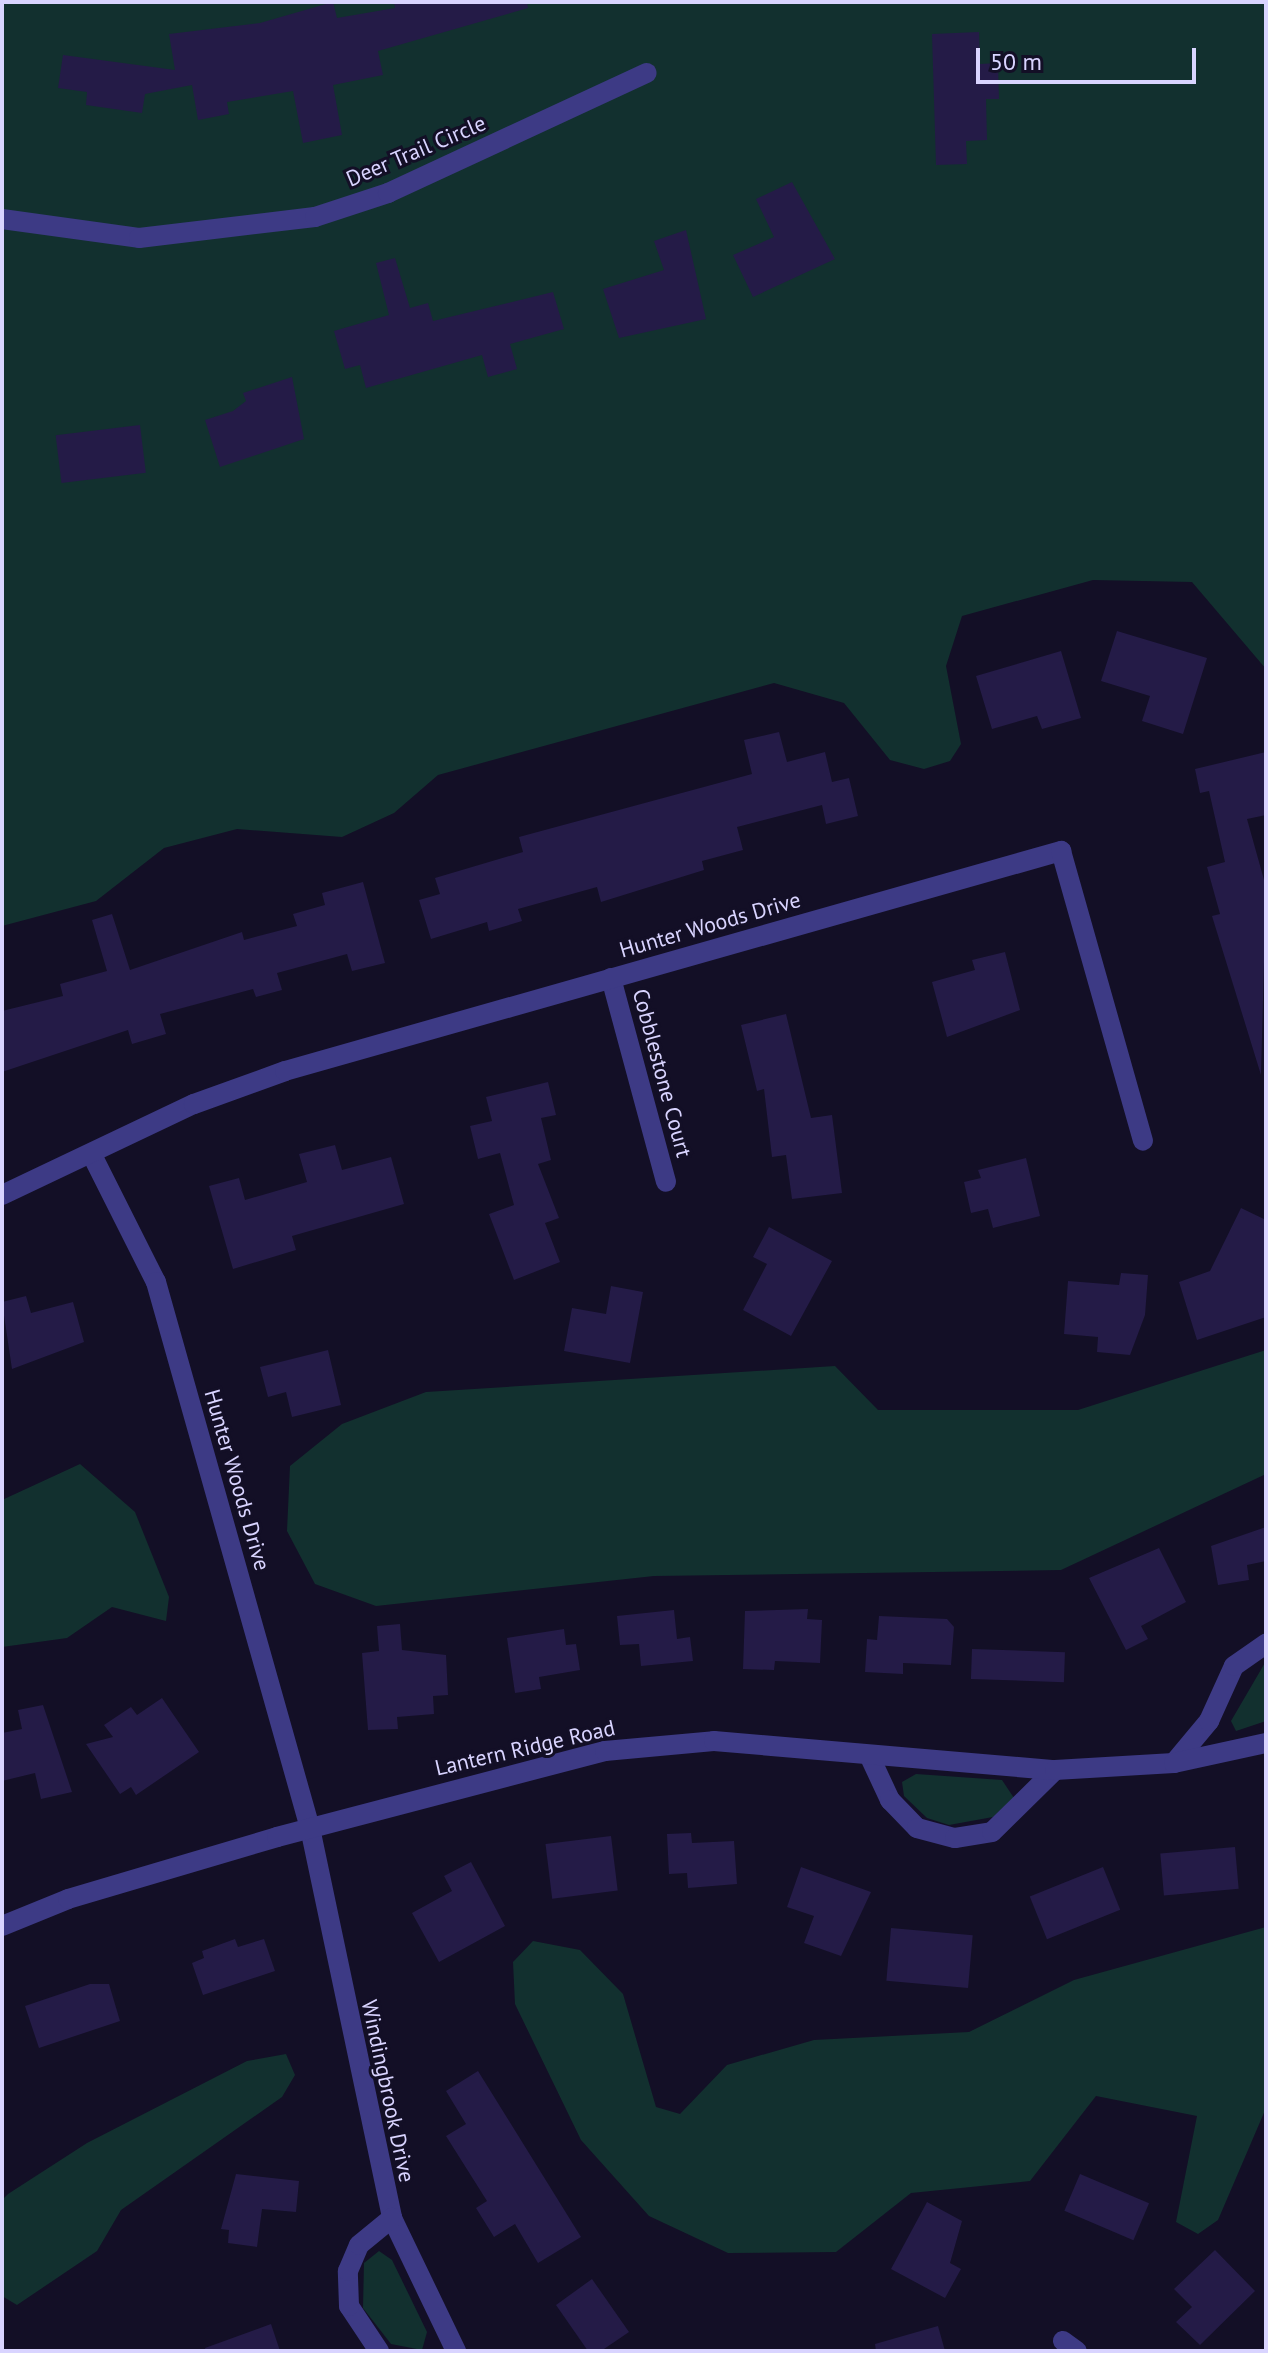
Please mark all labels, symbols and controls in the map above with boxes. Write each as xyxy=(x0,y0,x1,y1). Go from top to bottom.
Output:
scale bar xyxy=(980,32,1200,82)
text: 50 m xyxy=(990,46,1042,77)
street label: Deer Trail Circle xyxy=(342,110,490,192)
street label: Hunter Woods Drive xyxy=(616,886,804,964)
street label: Cobblestone Court xyxy=(627,986,697,1160)
street label: Hunter Woods Drive xyxy=(198,1386,276,1574)
street label: Lantern Ridge Road xyxy=(432,1714,618,1782)
street label: Windingbrook Drive xyxy=(356,1997,420,2185)

